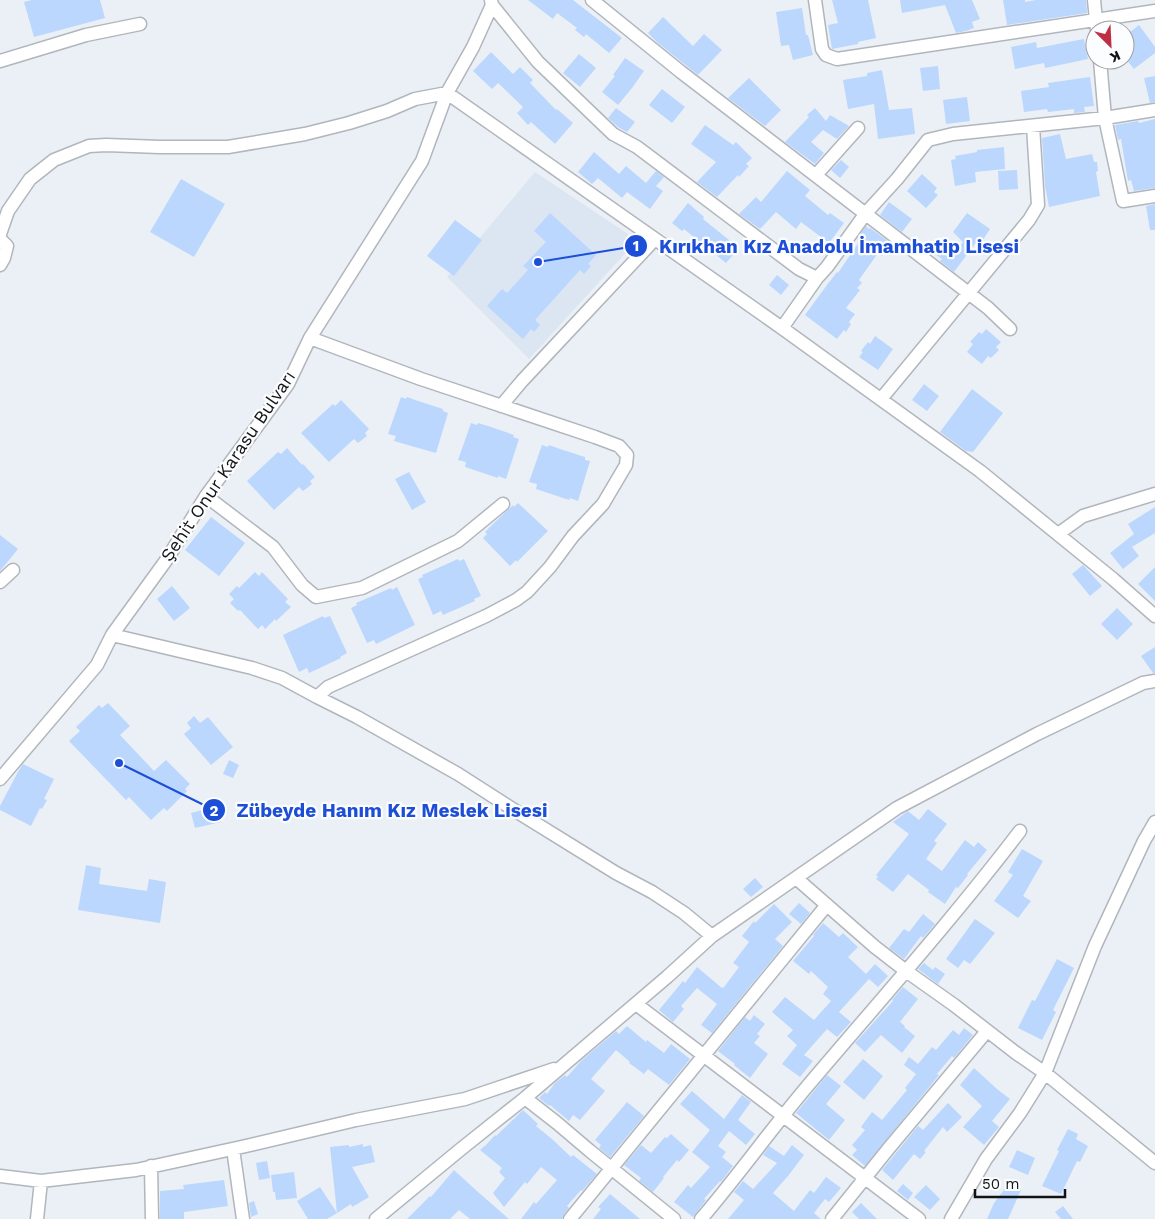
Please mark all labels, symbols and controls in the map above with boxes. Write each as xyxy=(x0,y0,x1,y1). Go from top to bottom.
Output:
north arrow xyxy=(1085,20,1135,70)
text: K xyxy=(1107,48,1123,66)
callout: Kırıkhan Kız Anadolu İmamhatip Lisesi xyxy=(623,229,1029,263)
text: Kırıkhan Kız Anadolu İmamhatip Lisesi xyxy=(659,235,1019,258)
text: 1 xyxy=(633,237,639,255)
street label: Şehit Onur Karasu Bulvarı xyxy=(156,366,299,565)
callout: Zübeyde Hanım Kız Meslek Lisesi xyxy=(202,793,558,827)
text: Zübeyde Hanım Kız Meslek Lisesi xyxy=(237,799,547,822)
text: 2 xyxy=(210,802,219,820)
scale bar xyxy=(975,1166,1065,1198)
text: 50 m xyxy=(982,1175,1019,1193)

